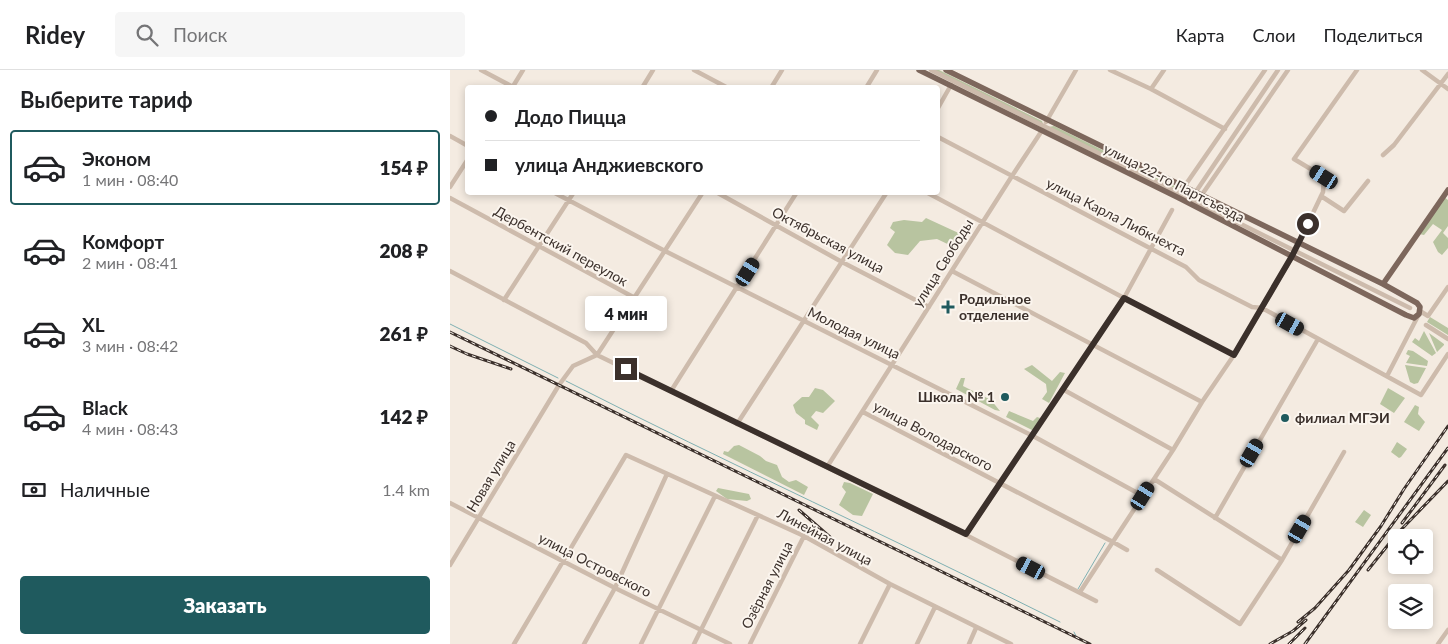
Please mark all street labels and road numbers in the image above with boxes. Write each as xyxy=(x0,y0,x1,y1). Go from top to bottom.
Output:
street label: улица 22-го Партсъезда xyxy=(1101,140,1248,226)
street label: улица Карла Либкнехта xyxy=(1044,174,1189,259)
street label: Дербентский переулок xyxy=(492,202,632,290)
street label: Октябрьская улица xyxy=(769,203,887,276)
street label: улица Свободы xyxy=(909,216,976,310)
street label: Молодая улица xyxy=(805,303,903,362)
street label: улица Володарского xyxy=(871,397,996,474)
street label: Новая улица xyxy=(462,437,519,515)
street label: Линейная улица xyxy=(774,504,876,569)
street label: улица Островского xyxy=(536,529,655,600)
street label: Озёрная улица xyxy=(737,538,796,631)

